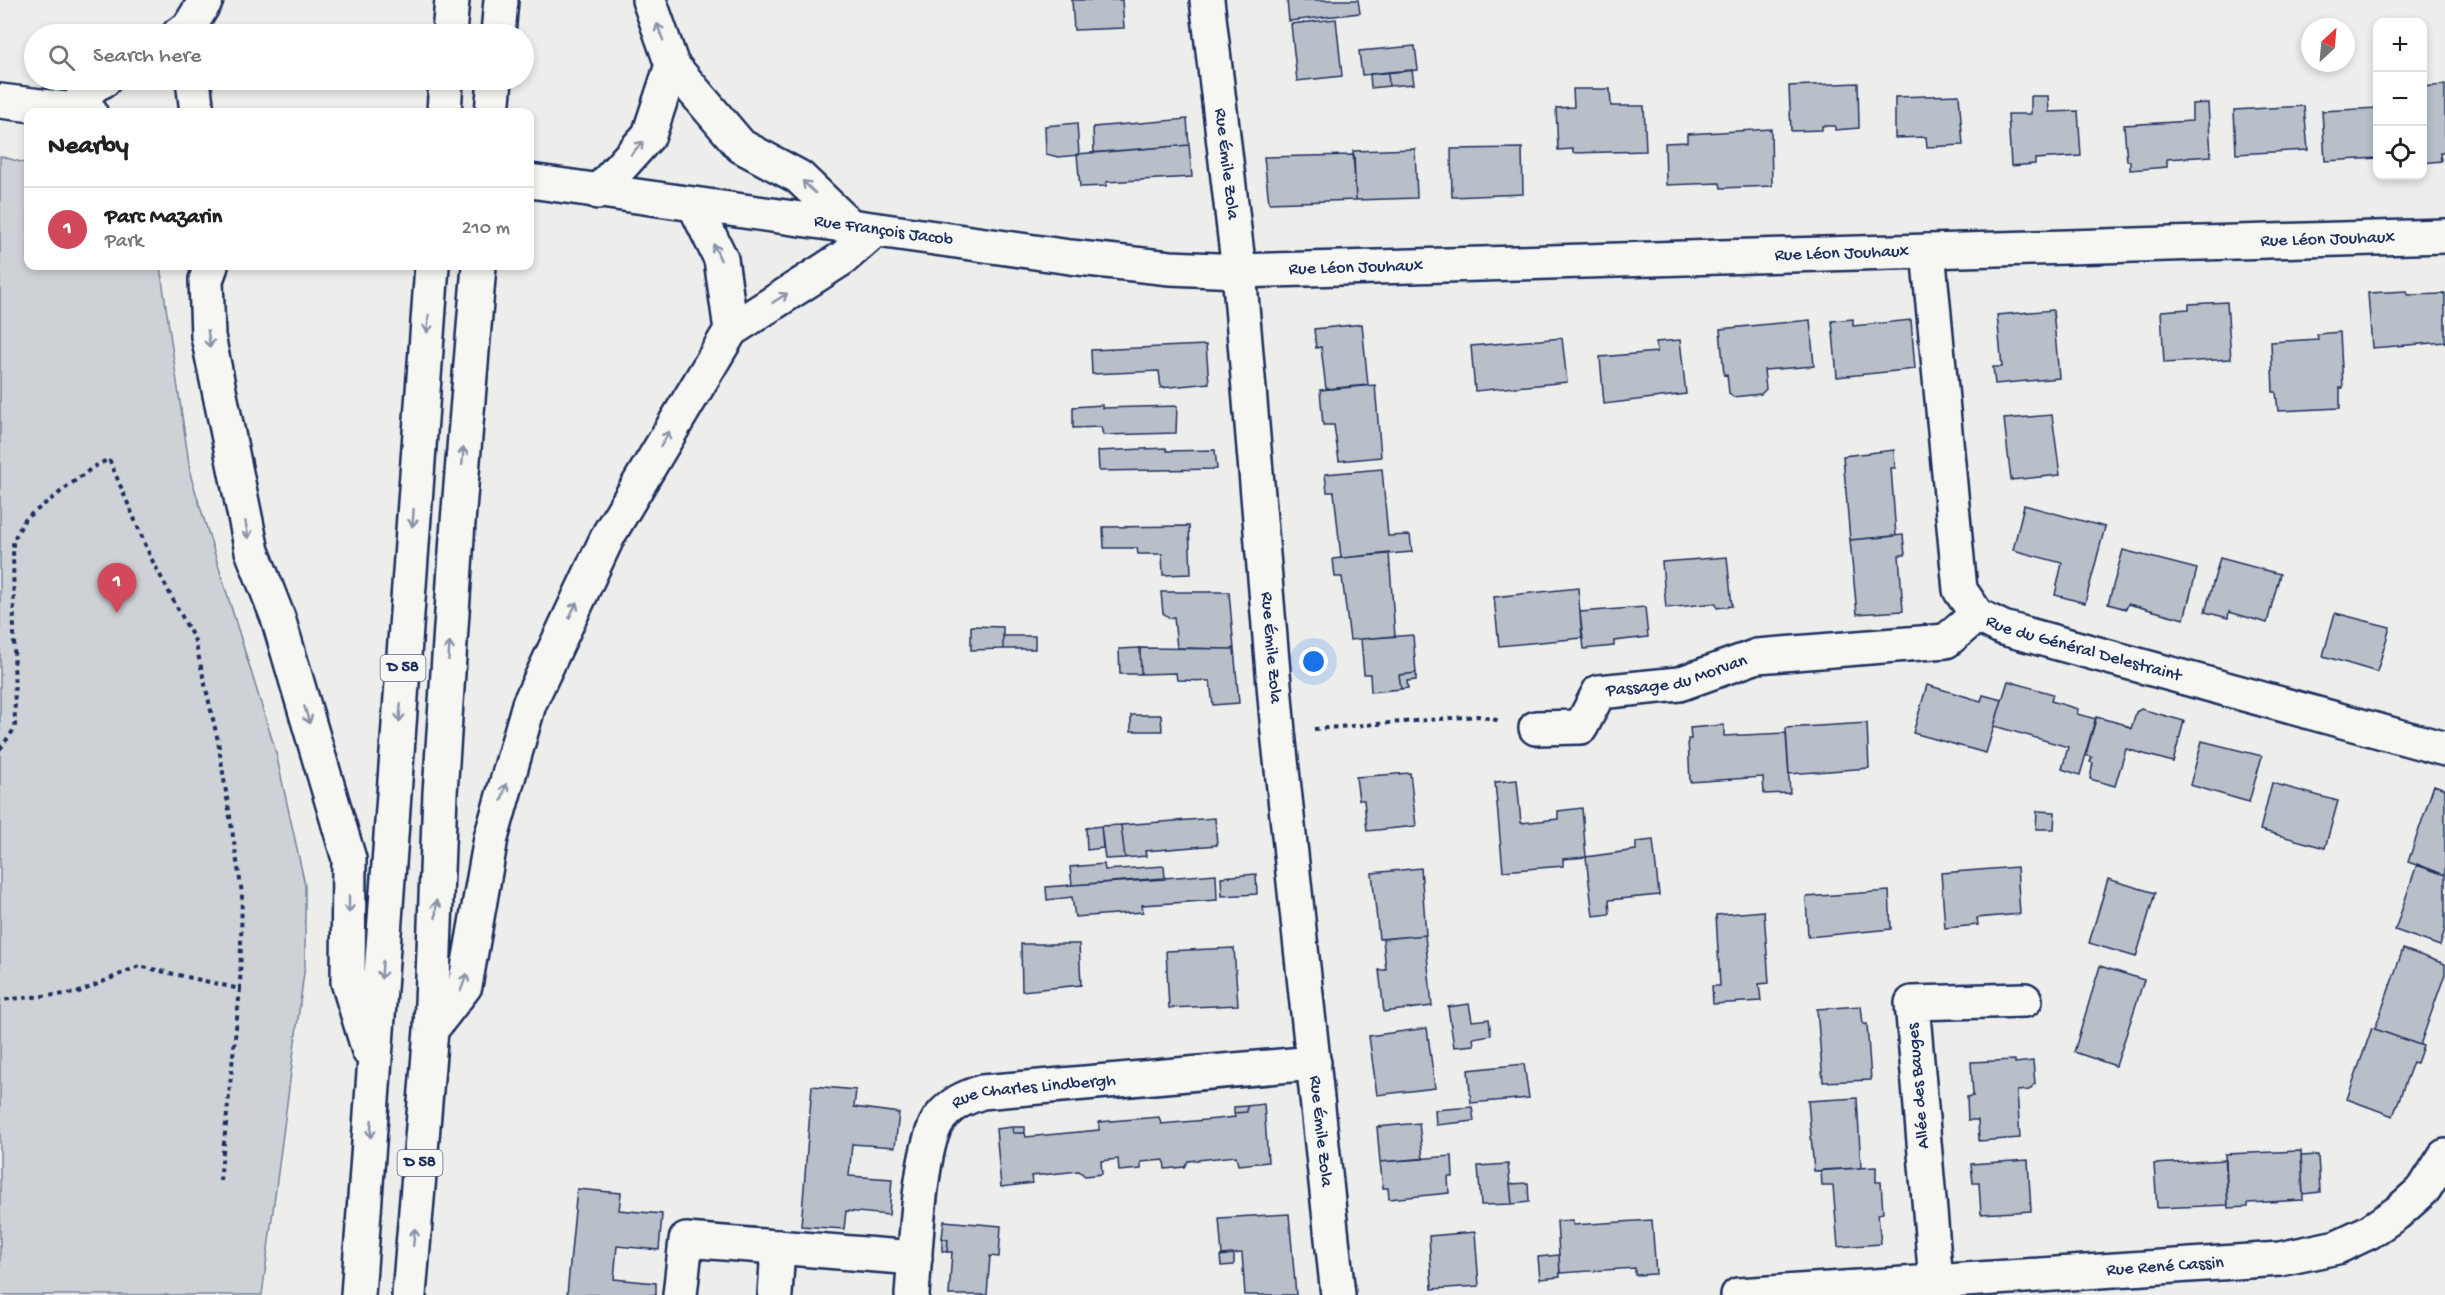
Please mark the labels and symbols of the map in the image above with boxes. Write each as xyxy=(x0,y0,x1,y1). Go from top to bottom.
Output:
north arrow xyxy=(2301,18,2355,72)
one-way arrow xyxy=(654,24,665,42)
street label: Rue Émile Zola xyxy=(1209,107,1243,222)
one-way arrow xyxy=(630,141,644,156)
one-way arrow xyxy=(801,179,816,194)
street label: Rue François Jacob xyxy=(813,211,955,251)
street label: Rue Léon Jouhaux xyxy=(2260,227,2396,252)
street label: Rue Léon Jouhaux xyxy=(1774,241,1910,266)
one-way arrow xyxy=(711,243,722,261)
street label: Rue Léon Jouhaux xyxy=(1288,255,1424,280)
one-way arrow xyxy=(771,292,788,304)
one-way arrow xyxy=(422,313,433,333)
one-way arrow xyxy=(204,328,215,348)
one-way arrow xyxy=(659,431,671,448)
one-way arrow xyxy=(458,447,469,467)
one-way arrow xyxy=(407,508,418,528)
one-way arrow xyxy=(242,519,253,539)
pin: 1 xyxy=(98,564,136,613)
street label: Rue Émile Zola xyxy=(1256,591,1286,705)
one-way arrow xyxy=(568,602,579,620)
street label: Rue du Général Delestraint xyxy=(1982,611,2185,687)
one-way arrow xyxy=(444,641,455,661)
your location xyxy=(1299,647,1328,676)
street label: Passage du Morvan xyxy=(1604,650,1750,702)
road number: D 58 xyxy=(380,655,426,681)
one-way arrow xyxy=(394,702,405,722)
one-way arrow xyxy=(302,705,313,724)
one-way arrow xyxy=(499,783,510,802)
one-way arrow xyxy=(343,893,355,913)
one-way arrow xyxy=(430,899,441,919)
one-way arrow xyxy=(376,960,387,980)
one-way arrow xyxy=(460,974,471,992)
street label: Allée des Bauges xyxy=(1903,1021,1935,1150)
street label: Rue Charles Lindbergh xyxy=(948,1070,1117,1114)
street label: Rue Émile Zola xyxy=(1304,1074,1337,1189)
one-way arrow xyxy=(365,1118,376,1138)
road number: D 58 xyxy=(398,1150,442,1176)
one-way arrow xyxy=(409,1227,420,1247)
street label: Rue René Cassin xyxy=(2106,1252,2225,1281)

